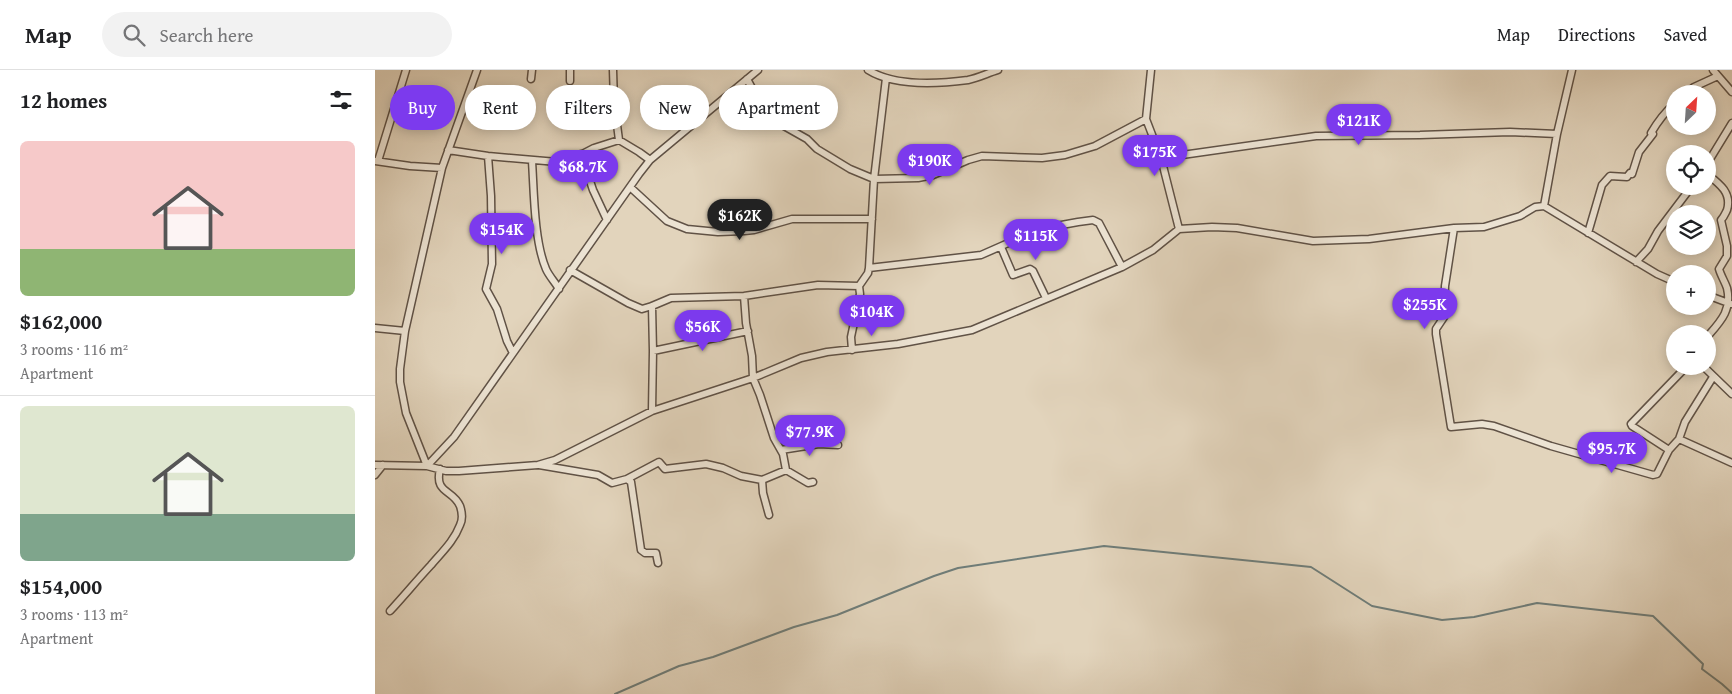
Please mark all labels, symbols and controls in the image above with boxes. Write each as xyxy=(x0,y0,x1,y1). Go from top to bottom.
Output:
search box xyxy=(102,12,452,57)
text: Map xyxy=(25,17,72,52)
icon: search xyxy=(120,21,148,49)
text: Search here xyxy=(160,21,253,49)
text: Map xyxy=(1497,21,1530,48)
text: Directions xyxy=(1558,21,1635,48)
text: Saved xyxy=(1663,21,1707,48)
text: 12 homes xyxy=(20,85,107,116)
chip: Buy xyxy=(390,85,455,130)
chip: Rent xyxy=(465,85,536,130)
chip: Filters xyxy=(546,85,630,130)
chip: New xyxy=(640,85,709,130)
chip: Apartment xyxy=(719,85,838,130)
north arrow xyxy=(1666,85,1716,135)
map controls xyxy=(1666,85,1716,375)
icon: filters xyxy=(327,86,355,114)
pin: $121K xyxy=(1324,104,1394,146)
text: $121K xyxy=(1337,108,1381,132)
pin: $175K xyxy=(1120,134,1190,177)
text: $175K xyxy=(1133,139,1177,163)
pin: $190K xyxy=(895,144,965,186)
button: locate xyxy=(1666,145,1716,195)
text: $190K xyxy=(908,148,952,172)
pin: $68.7K xyxy=(542,150,624,192)
text: $68.7K xyxy=(559,154,607,178)
icon: home xyxy=(143,173,233,263)
pin: $162K xyxy=(705,198,775,241)
text: $162K xyxy=(718,203,762,227)
button: layers xyxy=(1666,205,1716,255)
pin: $154K xyxy=(467,212,537,255)
text: $154K xyxy=(480,217,524,241)
pin: $115K xyxy=(1001,218,1071,261)
text: $115K xyxy=(1014,223,1058,247)
button: + xyxy=(1666,265,1716,315)
pin: $255K xyxy=(1390,288,1460,330)
text: $255K xyxy=(1403,292,1447,316)
pin: $104K xyxy=(837,294,907,337)
text: $104K xyxy=(850,299,894,323)
text: $162,000 xyxy=(20,306,102,337)
pin: $56K xyxy=(673,310,733,352)
text: $56K xyxy=(686,314,720,338)
button: − xyxy=(1666,325,1716,375)
text: 3 rooms · 116 m² xyxy=(20,337,128,361)
text: Apartment xyxy=(20,361,93,385)
pin: $77.9K xyxy=(769,414,851,457)
text: $77.9K xyxy=(786,419,834,443)
pin: $95.7K xyxy=(1571,432,1653,474)
text: $95.7K xyxy=(1588,436,1636,460)
icon: home xyxy=(143,439,233,529)
text: $154,000 xyxy=(20,571,102,602)
text: 3 rooms · 113 m² xyxy=(20,602,128,626)
text: Apartment xyxy=(20,626,93,650)

